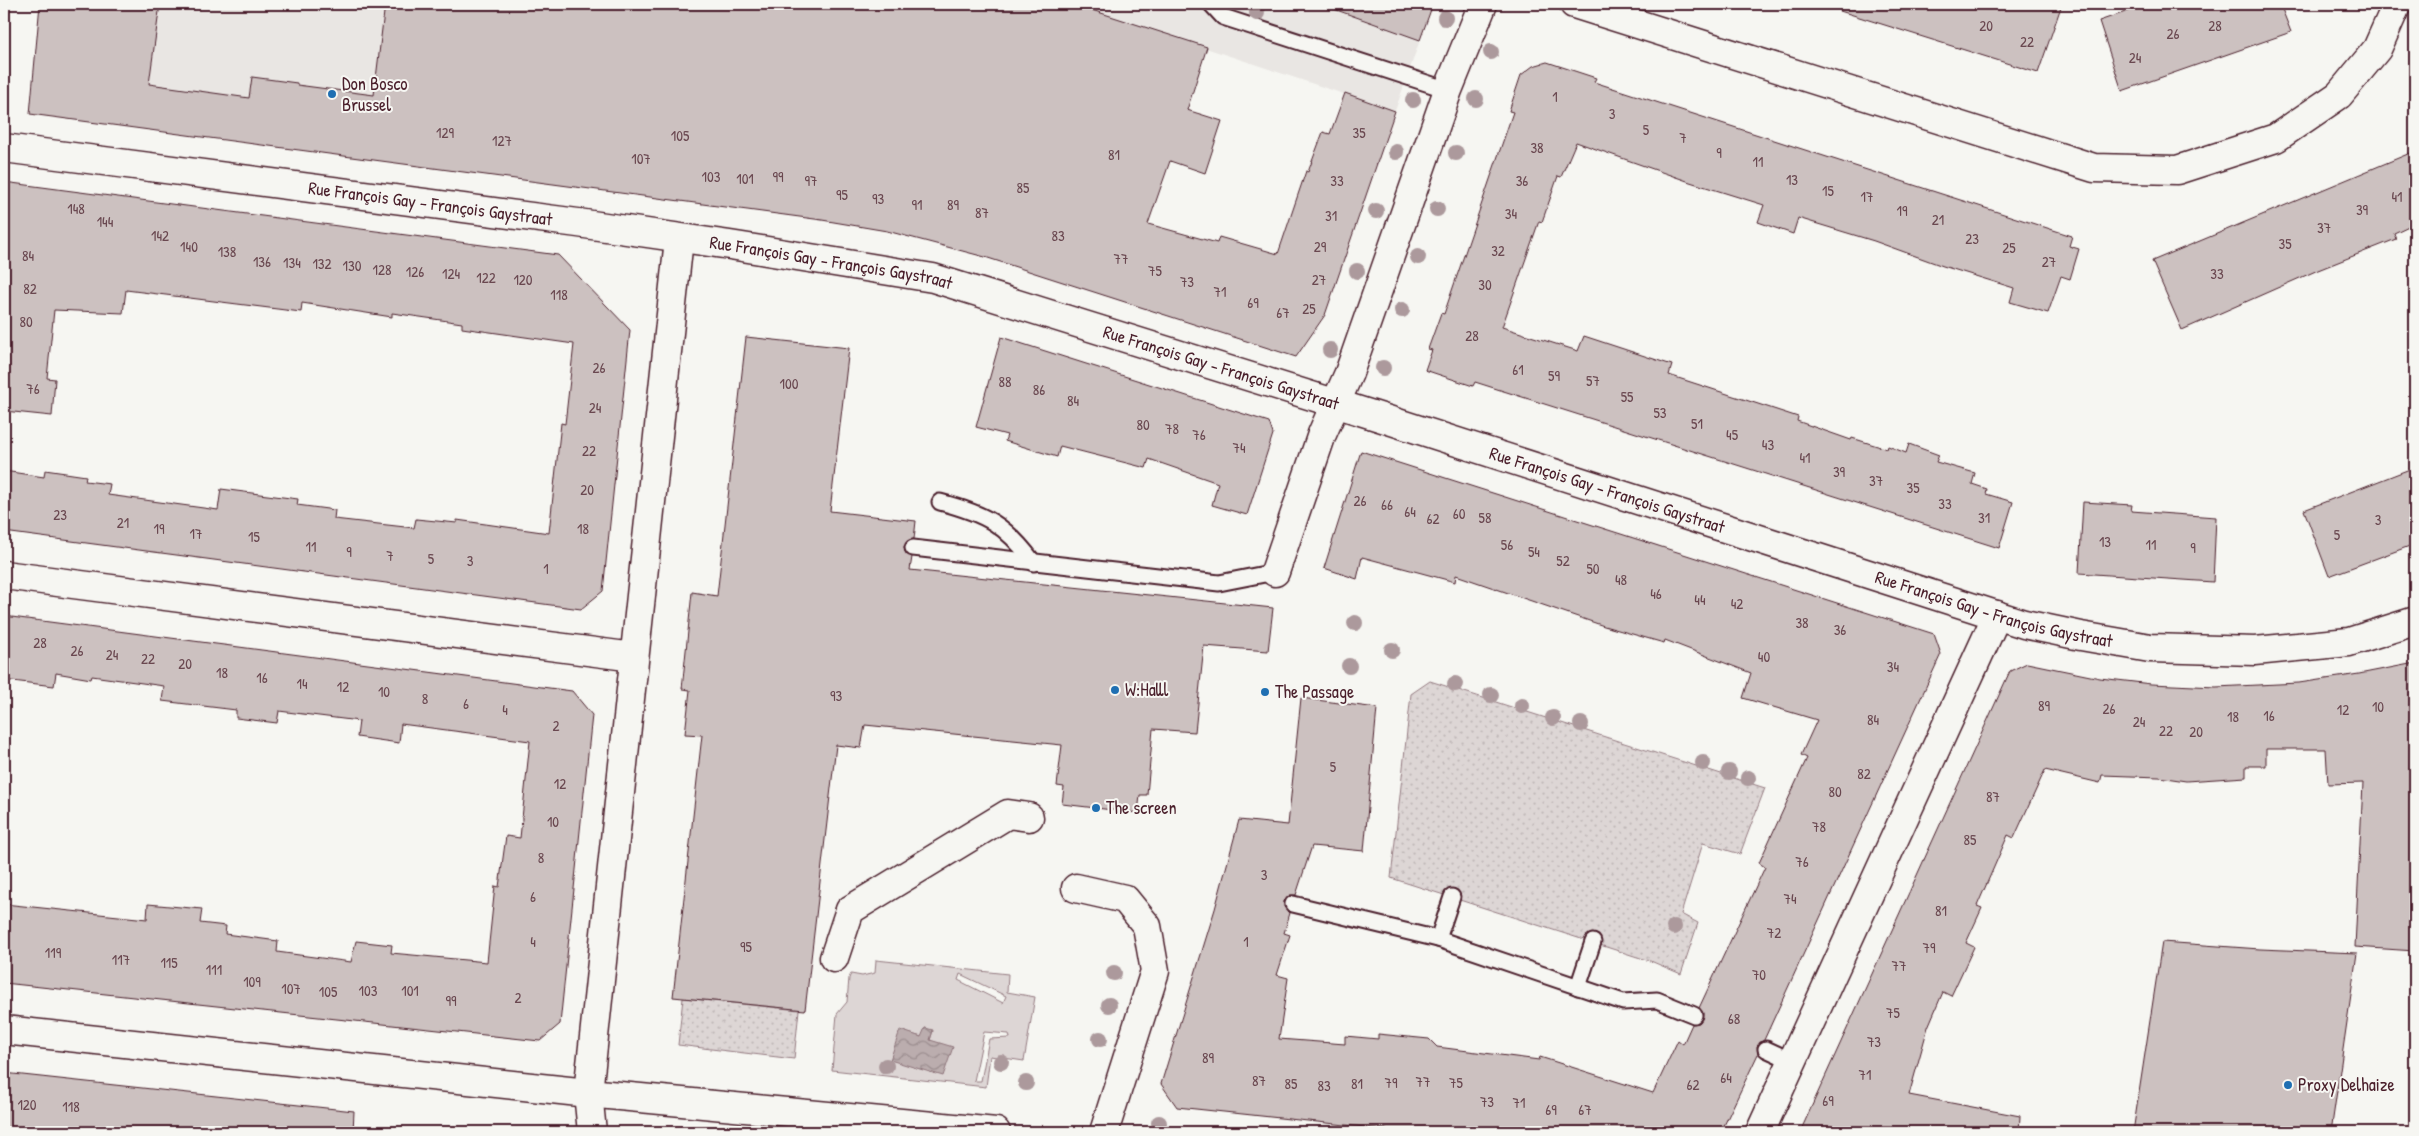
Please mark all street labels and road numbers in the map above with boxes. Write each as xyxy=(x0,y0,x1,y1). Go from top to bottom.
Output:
street label: Rue François Gay - François Gaystraat xyxy=(307,175,555,232)
street label: Rue François Gay - François Gaystraat xyxy=(708,229,957,296)
street label: Rue François Gay - François Gaystraat xyxy=(1100,319,1343,416)
street label: Rue François Gay - François Gaystraat xyxy=(1487,440,1729,539)
street label: Rue François Gay - François Gaystraat xyxy=(1872,564,2116,653)

